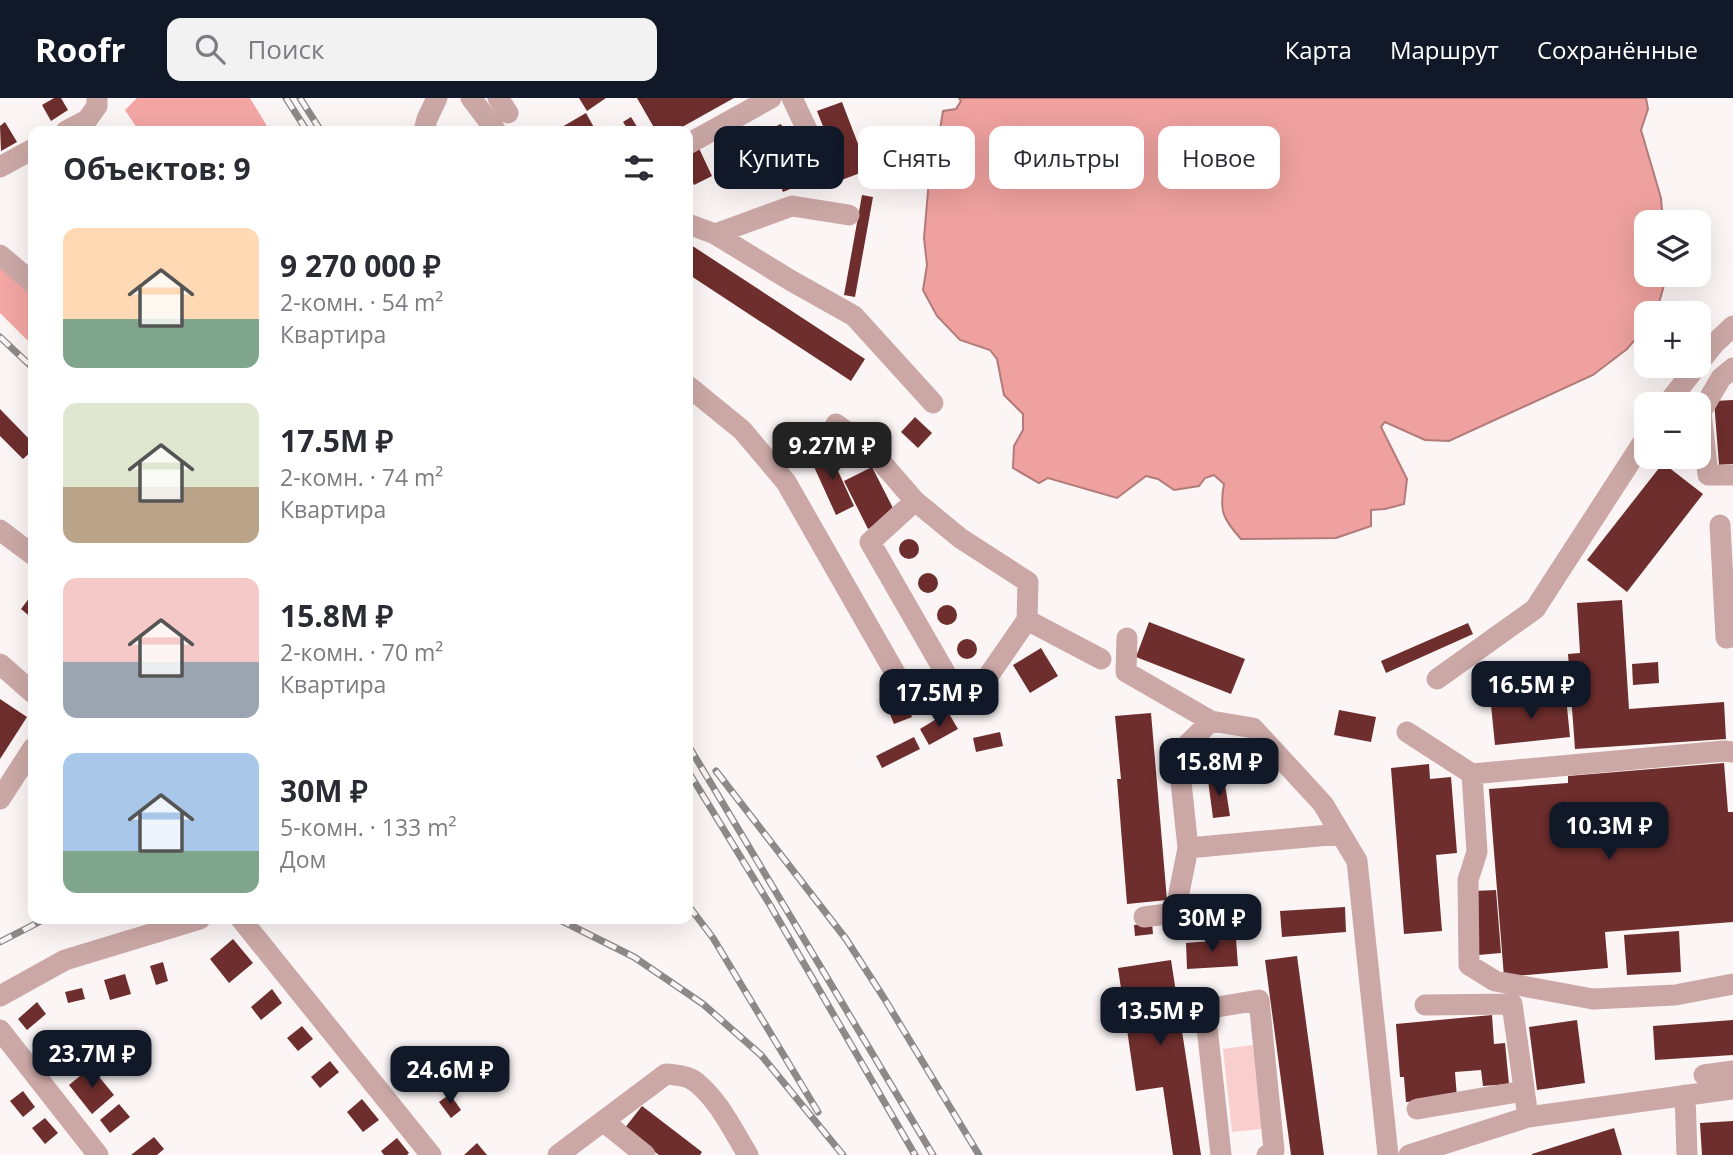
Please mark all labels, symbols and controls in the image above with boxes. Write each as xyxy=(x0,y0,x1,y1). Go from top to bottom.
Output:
search box xyxy=(167,18,657,81)
text: Roofr xyxy=(35,27,125,72)
icon: search xyxy=(191,30,229,68)
text: Поиск xyxy=(247,31,324,67)
text: Карта xyxy=(1285,33,1352,66)
text: Маршрут xyxy=(1390,33,1499,66)
text: Сохранённые xyxy=(1537,33,1698,66)
chip: Купить xyxy=(714,126,844,189)
chip: Снять xyxy=(858,126,975,189)
chip: Фильтры xyxy=(989,126,1144,189)
chip: Новое xyxy=(1158,126,1280,189)
text: Объектов: 9 xyxy=(63,148,251,189)
icon: filters xyxy=(620,149,658,187)
map controls xyxy=(1634,210,1711,469)
button: layers xyxy=(1634,210,1711,287)
text: 9 270 000 ₽ xyxy=(280,245,441,286)
icon: home xyxy=(119,256,203,340)
text: 2-комн. · 54 m² xyxy=(280,286,443,318)
button: + xyxy=(1634,301,1711,378)
text: Квартира xyxy=(280,318,386,350)
button: − xyxy=(1634,392,1711,469)
text: 17.5M ₽ xyxy=(280,420,394,461)
pin: 9.27M ₽ xyxy=(767,422,897,482)
text: 9.27M ₽ xyxy=(788,429,876,461)
icon: home xyxy=(119,431,203,515)
text: 2-комн. · 74 m² xyxy=(280,461,443,493)
text: Квартира xyxy=(280,493,386,525)
text: 15.8M ₽ xyxy=(280,595,394,636)
icon: home xyxy=(119,606,203,690)
text: 2-комн. · 70 m² xyxy=(280,636,443,668)
pin: 16.5M ₽ xyxy=(1466,662,1596,721)
text: Квартира xyxy=(280,668,386,700)
text: 16.5M ₽ xyxy=(1487,668,1575,700)
pin: 17.5M ₽ xyxy=(874,670,1004,729)
text: 17.5M ₽ xyxy=(895,676,983,708)
pin: 15.8M ₽ xyxy=(1154,738,1284,798)
text: 15.8M ₽ xyxy=(1175,745,1263,777)
text: 30M ₽ xyxy=(280,770,368,811)
icon: home xyxy=(119,781,203,865)
pin: 10.3M ₽ xyxy=(1544,802,1674,862)
text: 10.3M ₽ xyxy=(1565,809,1653,841)
text: 5-комн. · 133 m² xyxy=(280,811,456,843)
text: Дом xyxy=(280,843,326,875)
pin: 30M ₽ xyxy=(1163,894,1261,954)
text: 30M ₽ xyxy=(1178,901,1246,933)
pin: 13.5M ₽ xyxy=(1095,988,1225,1047)
text: 13.5M ₽ xyxy=(1116,994,1204,1026)
pin: 23.7M ₽ xyxy=(27,1030,157,1090)
text: 23.7M ₽ xyxy=(48,1037,136,1069)
pin: 24.6M ₽ xyxy=(385,1046,515,1106)
text: 24.6M ₽ xyxy=(406,1053,494,1085)

